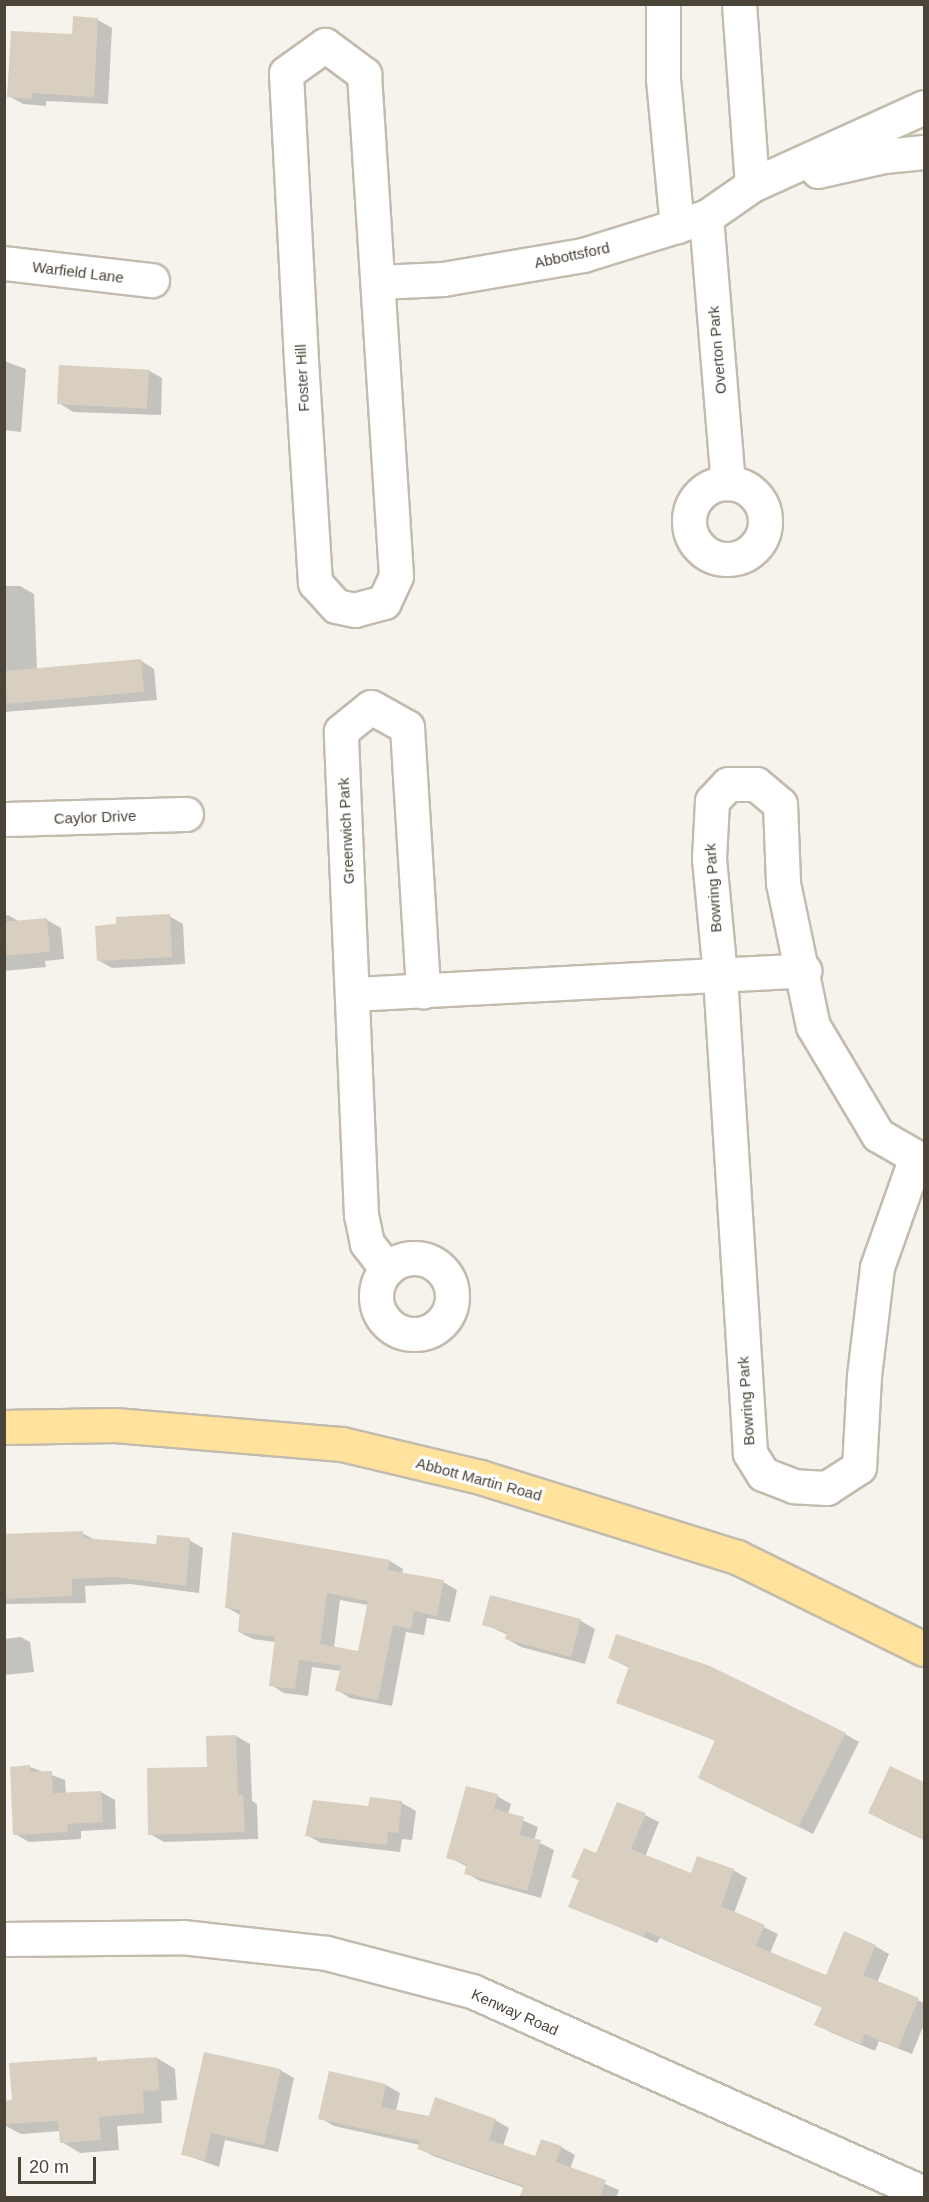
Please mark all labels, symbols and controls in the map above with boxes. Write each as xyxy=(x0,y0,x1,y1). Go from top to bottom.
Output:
street label: Abbottsford xyxy=(533,238,611,272)
street label: Warfield Lane xyxy=(31,257,125,287)
street label: Overton Park xyxy=(704,305,730,395)
street label: Foster Hill xyxy=(291,344,313,412)
street label: Greenwich Park xyxy=(334,777,358,885)
street label: Caylor Drive xyxy=(53,807,137,827)
street label: Bowring Park xyxy=(701,843,725,933)
street label: Bowring Park xyxy=(734,1356,758,1446)
street label: Abbott Martin Road xyxy=(414,1454,544,1504)
street label: Kenway Road xyxy=(469,1985,561,2039)
scale bar xyxy=(21,2145,99,2183)
text: 20 m xyxy=(29,2157,69,2177)

